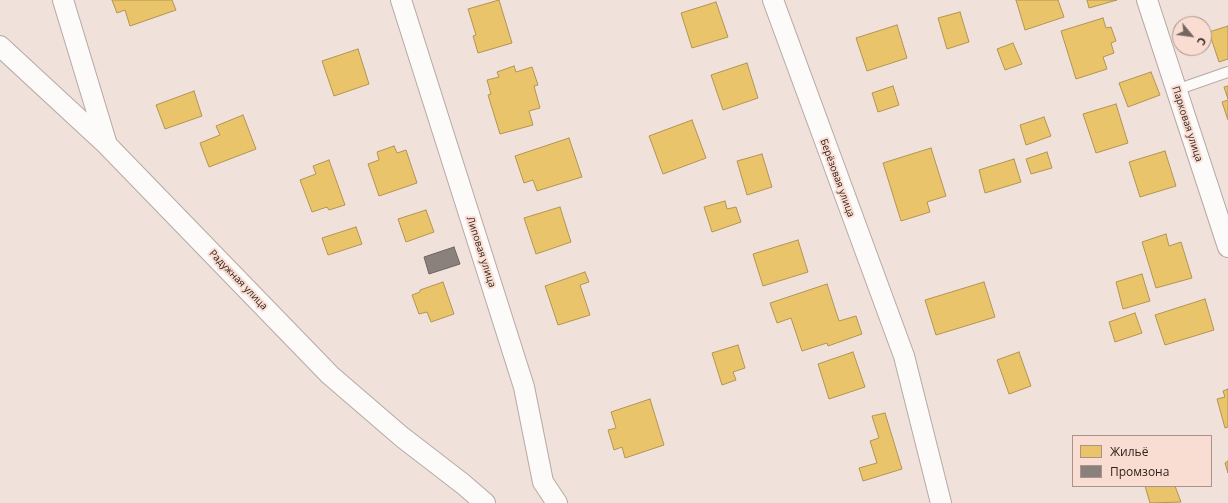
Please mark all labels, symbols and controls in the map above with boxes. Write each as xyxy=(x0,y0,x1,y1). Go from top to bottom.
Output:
north arrow xyxy=(1172,16,1212,56)
text: С xyxy=(1194,35,1210,48)
street label: Парковая улица xyxy=(1169,85,1205,163)
street label: Берёзовая улица xyxy=(817,137,857,219)
street label: Липовая улица xyxy=(464,215,498,289)
street label: Радужная улица xyxy=(206,248,270,312)
legend xyxy=(1072,435,1212,487)
text: Жильё xyxy=(1110,443,1148,460)
text: Промзона xyxy=(1110,463,1169,480)

